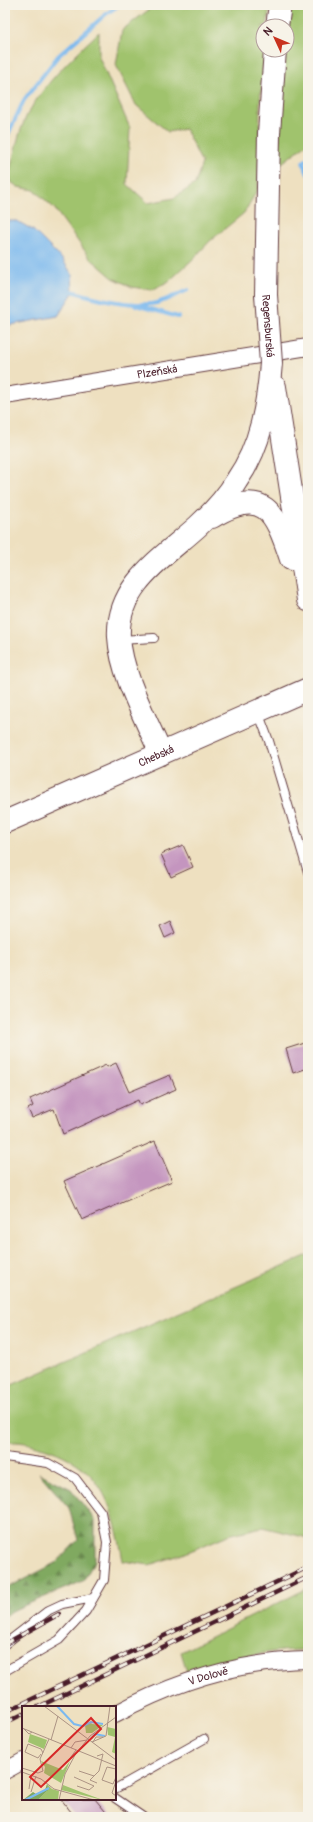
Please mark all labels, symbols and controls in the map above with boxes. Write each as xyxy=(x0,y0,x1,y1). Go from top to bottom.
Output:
north arrow xyxy=(255,18,295,58)
text: N xyxy=(261,24,276,39)
street label: Regensburská xyxy=(259,294,277,358)
street label: Plzeňská xyxy=(136,362,178,382)
street label: Chebská xyxy=(137,743,176,770)
street label: V Dolově xyxy=(187,1664,230,1688)
inset map xyxy=(22,1706,116,1800)

